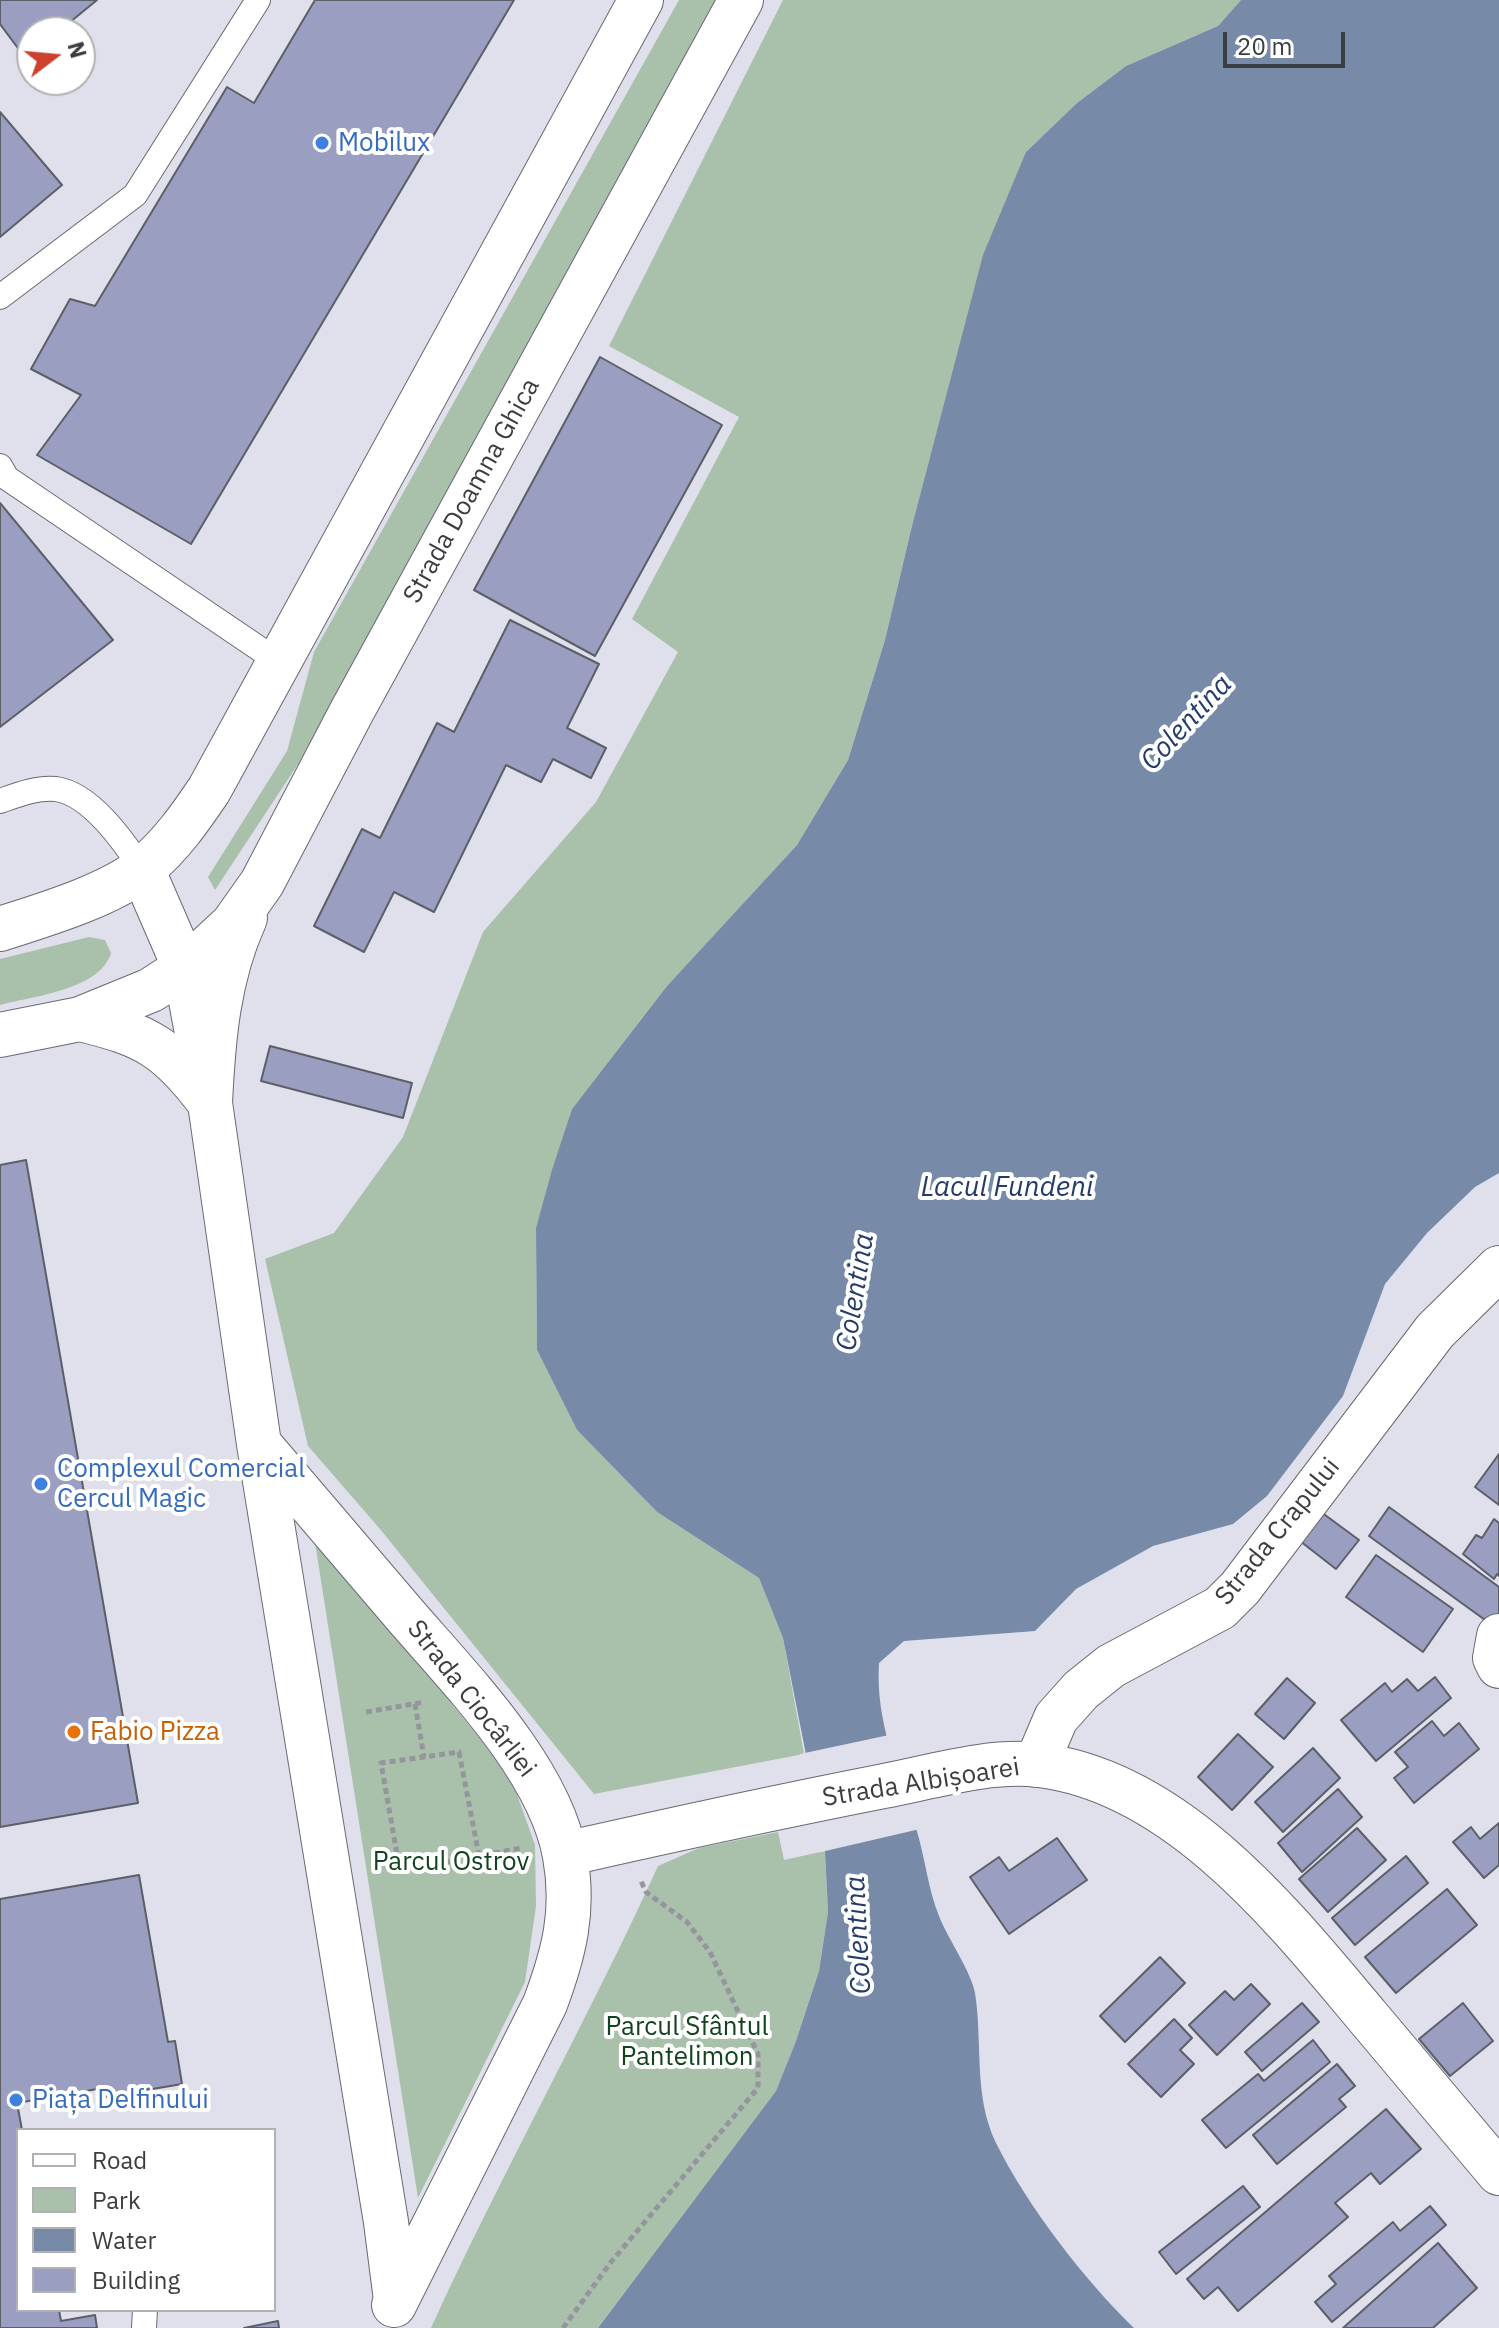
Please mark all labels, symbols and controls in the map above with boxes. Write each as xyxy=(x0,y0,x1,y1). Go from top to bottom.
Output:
north arrow xyxy=(16,16,96,96)
scale bar xyxy=(1227,16,1349,66)
text: 20 m xyxy=(1237,30,1292,62)
text: N xyxy=(61,38,94,61)
place label: Mobilux xyxy=(338,127,430,159)
marker: Mobilux xyxy=(313,134,331,152)
street label: Strada Doamna Ghica xyxy=(397,373,547,609)
water label: Colentina xyxy=(1134,668,1240,778)
water label: Lacul Fundeni xyxy=(921,1171,1093,1205)
water label: Colentina xyxy=(830,1231,882,1353)
street label: Strada Crapului xyxy=(1209,1452,1347,1612)
place label: Complexul Comercial Cercul Magic xyxy=(57,1453,305,1514)
marker: Complexul Comercial Cercul Magic xyxy=(32,1475,50,1493)
street label: Strada Ciocârliei xyxy=(400,1614,542,1784)
place label: Fabio Pizza xyxy=(90,1716,220,1748)
marker: Fabio Pizza xyxy=(65,1723,83,1741)
street label: Strada Albișoarei xyxy=(820,1752,1022,1814)
park label: Parcul Ostrov xyxy=(373,1846,529,1878)
water label: Colentina xyxy=(839,1875,879,1995)
park label: Parcul Sfântul Pantelimon xyxy=(606,2011,768,2072)
place label: Piața Delfinului xyxy=(32,2084,209,2116)
marker: Piața Delfinului xyxy=(7,2091,25,2109)
legend xyxy=(16,2128,276,2312)
text: Road xyxy=(92,2144,147,2176)
text: Park xyxy=(92,2184,141,2216)
text: Water xyxy=(92,2224,156,2256)
text: Building xyxy=(92,2264,180,2296)

